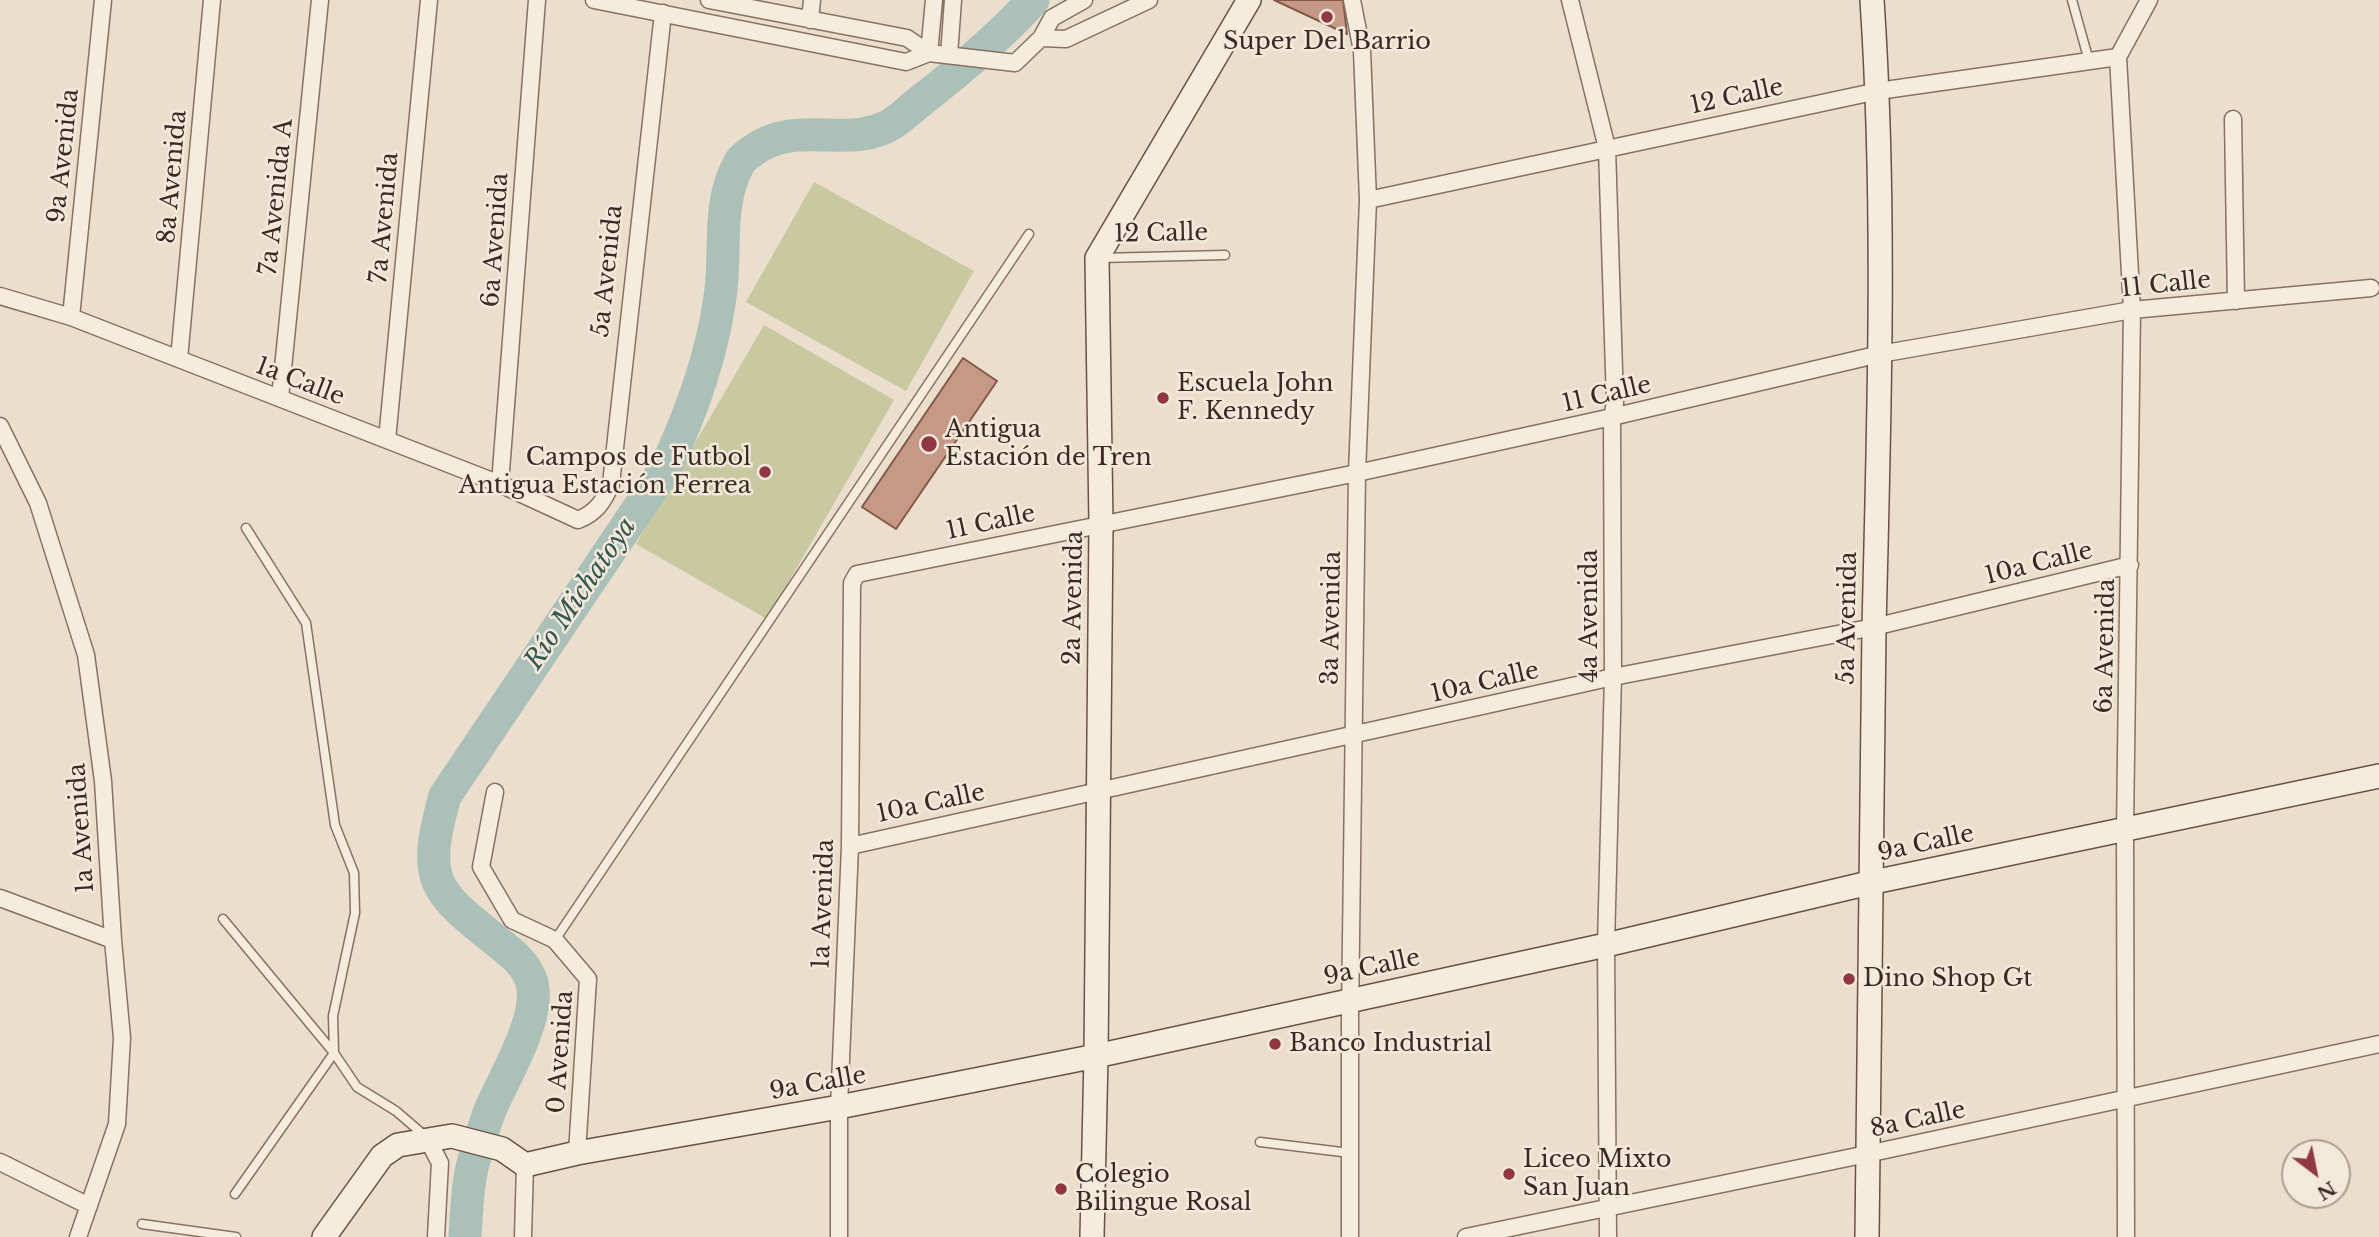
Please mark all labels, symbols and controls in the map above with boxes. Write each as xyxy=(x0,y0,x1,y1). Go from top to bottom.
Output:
marker: Super Del Barrio xyxy=(1319,9,1335,25)
place label: Super Del Barrio xyxy=(1223,28,1431,56)
street label: 12 Calle xyxy=(1688,73,1786,121)
street label: 9a Avenida xyxy=(43,87,85,225)
street label: 8a Avenida xyxy=(153,109,193,245)
street label: 7a Avenida A xyxy=(254,117,300,277)
street label: 7a Avenida xyxy=(365,151,405,285)
street label: 6a Avenida xyxy=(477,172,515,308)
street label: 5a Avenida xyxy=(587,203,629,339)
street label: 12 Calle xyxy=(1114,219,1208,249)
street label: 11 Calle xyxy=(2120,266,2212,304)
street label: 1a Calle xyxy=(252,352,348,412)
place label: Escuela John F. Kennedy xyxy=(1177,370,1334,426)
street label: 11 Calle xyxy=(1560,371,1654,419)
marker: Escuela John F. Kennedy xyxy=(1155,390,1171,406)
place label: Antigua Estación de Tren xyxy=(945,416,1152,472)
marker: Antigua Estación de Tren xyxy=(919,434,939,454)
place label: Campos de Futbol Antigua Estación Ferrea xyxy=(459,444,751,500)
marker: Campos de Futbol Antigua Estación Ferrea xyxy=(757,464,773,480)
street label: 11 Calle xyxy=(944,500,1038,546)
water label: Río Michatoya xyxy=(519,512,643,676)
street label: 2a Avenida xyxy=(1058,531,1090,665)
street label: 10a Calle xyxy=(1982,537,2096,591)
street label: 4a Avenida xyxy=(1576,549,1604,683)
street label: 3a Avenida xyxy=(1316,551,1348,685)
street label: 5a Avenida xyxy=(1832,551,1864,685)
street label: 6a Avenida xyxy=(2090,578,2122,714)
street label: 10a Calle xyxy=(1428,657,1542,709)
street label: 1a Avenida xyxy=(63,762,101,894)
street label: 10a Calle xyxy=(874,778,988,830)
street label: 9a Calle xyxy=(1875,820,1977,868)
street label: 1a Avenida xyxy=(807,838,841,970)
street label: 9a Calle xyxy=(1321,944,1423,992)
place label: Dino Shop Gt xyxy=(1863,965,2032,993)
marker: Dino Shop Gt xyxy=(1841,971,1857,987)
street label: 0 Avenida xyxy=(542,990,580,1114)
place label: Banco Industrial xyxy=(1289,1030,1492,1058)
marker: Banco Industrial xyxy=(1267,1036,1283,1052)
street label: 9a Calle xyxy=(767,1061,869,1107)
street label: 8a Calle xyxy=(1868,1096,1968,1144)
north arrow xyxy=(2281,1139,2351,1209)
place label: Liceo Mixto San Juan xyxy=(1523,1146,1672,1202)
place label: Colegio Bilingue Rosal xyxy=(1075,1161,1252,1217)
marker: Liceo Mixto San Juan xyxy=(1501,1166,1517,1182)
text: N xyxy=(2313,1176,2340,1205)
marker: Colegio Bilingue Rosal xyxy=(1053,1181,1069,1197)

